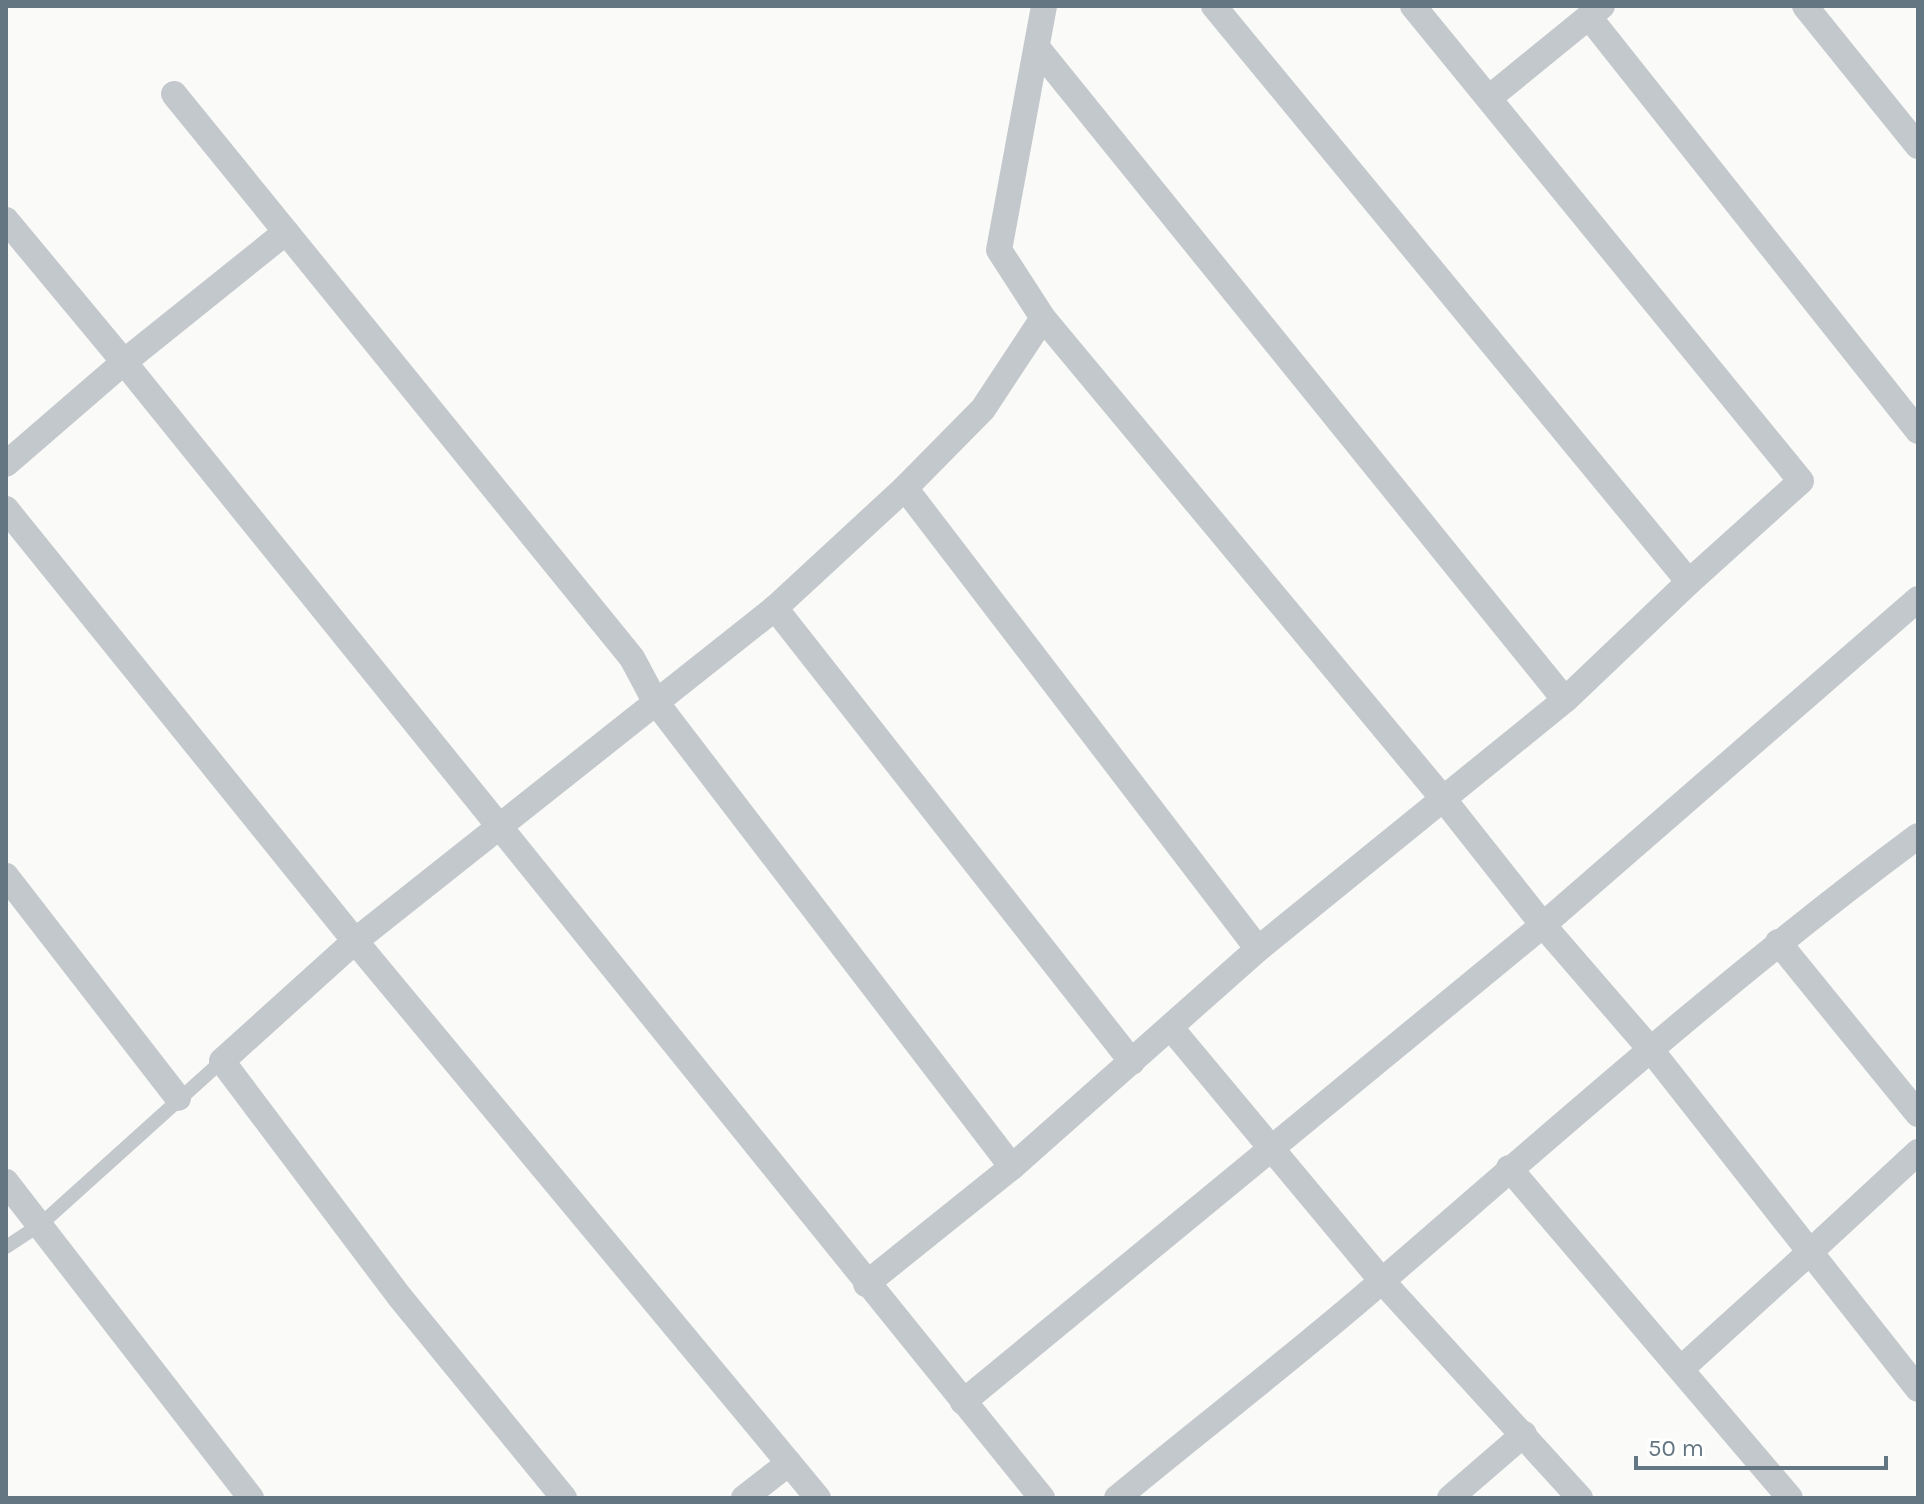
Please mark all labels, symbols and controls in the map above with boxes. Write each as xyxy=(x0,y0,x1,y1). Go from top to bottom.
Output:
scale bar xyxy=(1636,1420,1886,1470)
text: 50 m xyxy=(1648,1434,1704,1462)

